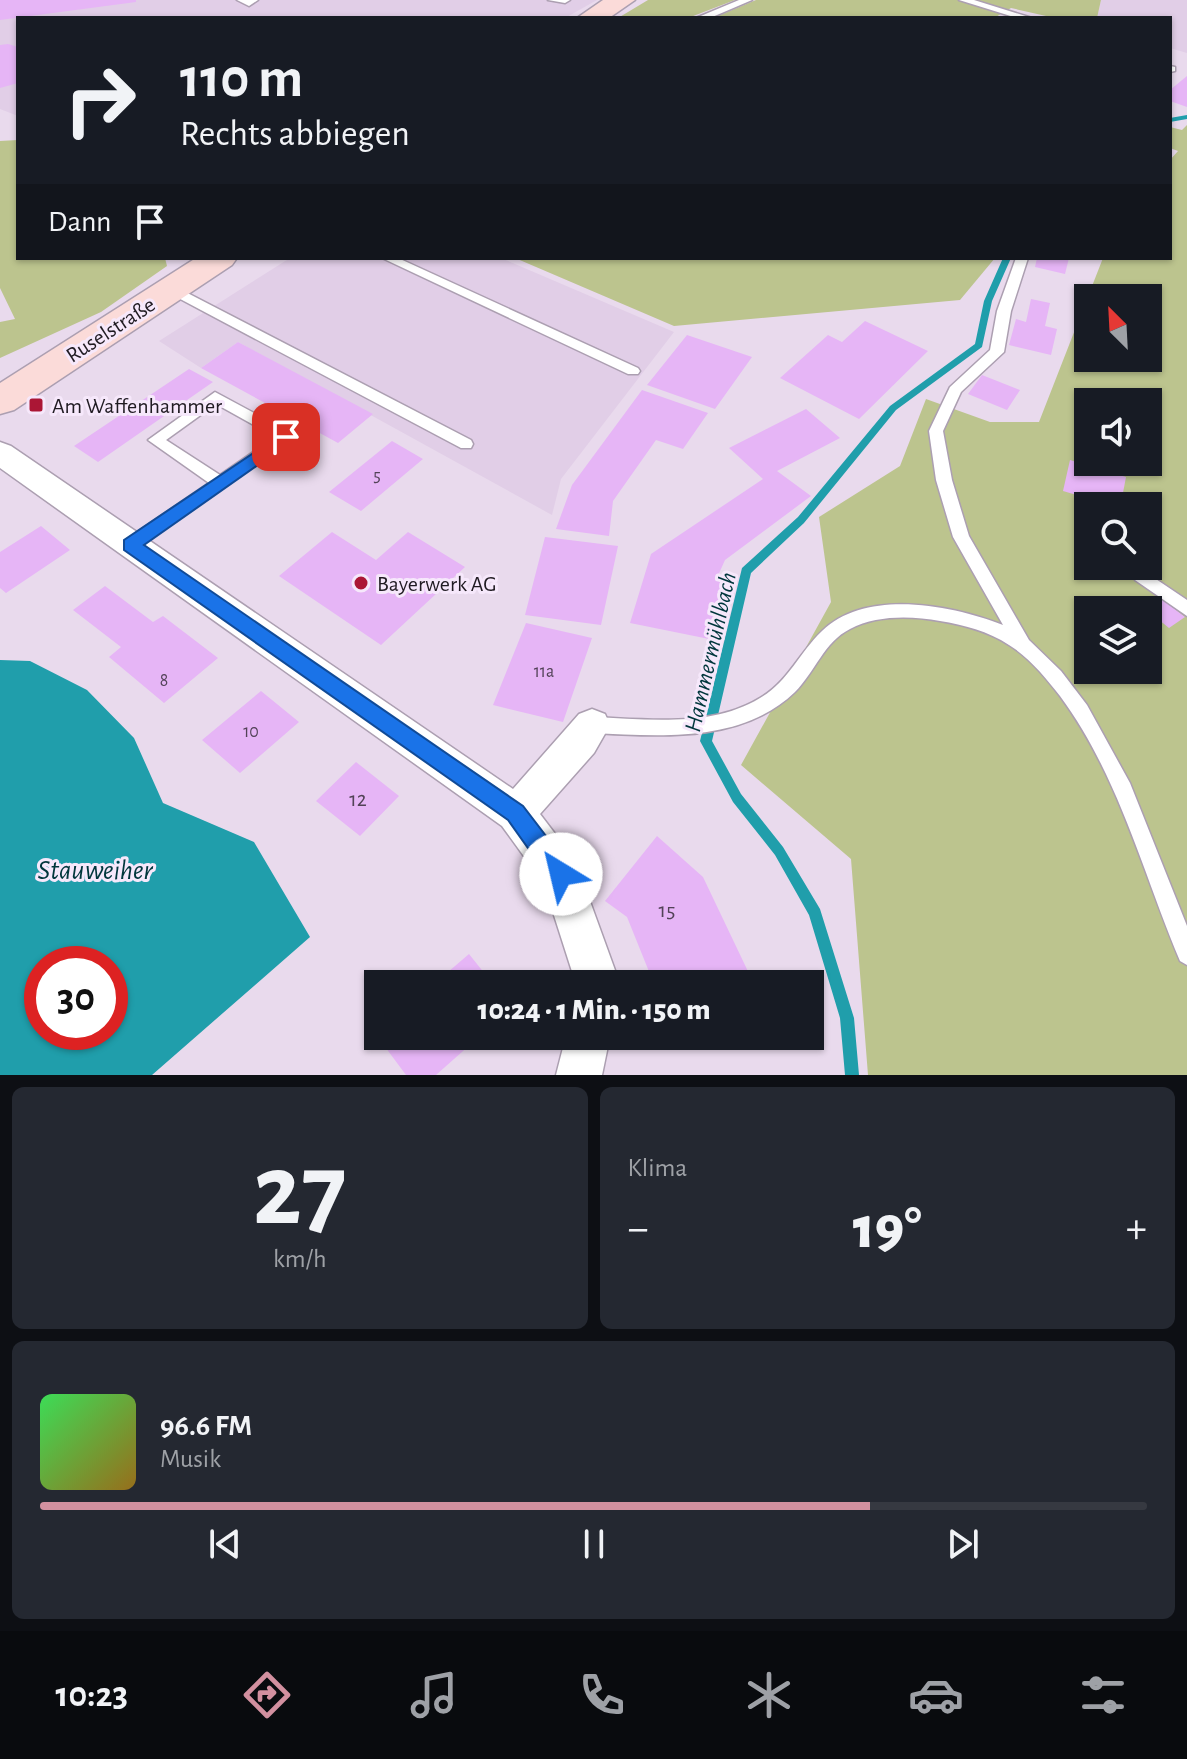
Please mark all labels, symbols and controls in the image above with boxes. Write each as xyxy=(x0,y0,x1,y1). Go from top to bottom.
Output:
icon: right xyxy=(48,48,152,152)
text: 110 m xyxy=(180,51,303,107)
text: Rechts abbiegen xyxy=(180,116,410,152)
icon: arrive xyxy=(128,200,172,244)
text: Dann xyxy=(48,207,112,237)
north arrow xyxy=(1074,284,1162,372)
map controls xyxy=(1074,284,1162,684)
street label: Ruselstraße xyxy=(62,293,159,367)
button: sound xyxy=(1074,388,1162,476)
place label: Am Waffenhammer xyxy=(52,395,222,417)
marker: Am Waffenhammer xyxy=(27,396,45,414)
pin xyxy=(252,403,320,471)
icon: arrive xyxy=(264,415,308,459)
house number: 5 xyxy=(373,467,381,485)
button: search xyxy=(1074,492,1162,580)
water label: Hammermühlbach xyxy=(681,570,741,734)
place label: Bayerwerk AG xyxy=(377,573,496,595)
marker: Bayerwerk AG xyxy=(352,574,370,592)
button: layers xyxy=(1074,596,1162,684)
house number: 11a xyxy=(534,663,554,681)
house number: 8 xyxy=(160,672,168,690)
house number: 10 xyxy=(243,723,259,741)
house number: 12 xyxy=(349,788,367,810)
position arrow xyxy=(519,832,603,916)
water label: Stauweiher xyxy=(37,857,154,885)
house number: 15 xyxy=(659,899,675,921)
speed limit sign: 30 xyxy=(24,946,128,1050)
text: 10:24 · 1 Min. · 150 m xyxy=(477,995,711,1025)
text: 27 xyxy=(253,1140,347,1244)
text: Klima xyxy=(628,1155,687,1181)
text: 19° xyxy=(853,1199,922,1259)
text: − xyxy=(628,1207,649,1251)
text: + xyxy=(1126,1207,1147,1251)
text: km/h xyxy=(273,1246,327,1272)
text: 96.6 FM xyxy=(160,1411,252,1441)
text: Musik xyxy=(160,1446,221,1472)
icon: previous xyxy=(203,1522,247,1566)
icon: pause xyxy=(572,1522,616,1566)
icon: next xyxy=(941,1522,985,1566)
icon: directions xyxy=(239,1667,295,1723)
icon: music xyxy=(406,1667,462,1723)
icon: phone xyxy=(574,1667,630,1723)
icon: climate xyxy=(741,1667,797,1723)
icon: car xyxy=(908,1667,964,1723)
icon: filters xyxy=(1075,1667,1131,1723)
text: 10:23 xyxy=(56,1677,128,1713)

